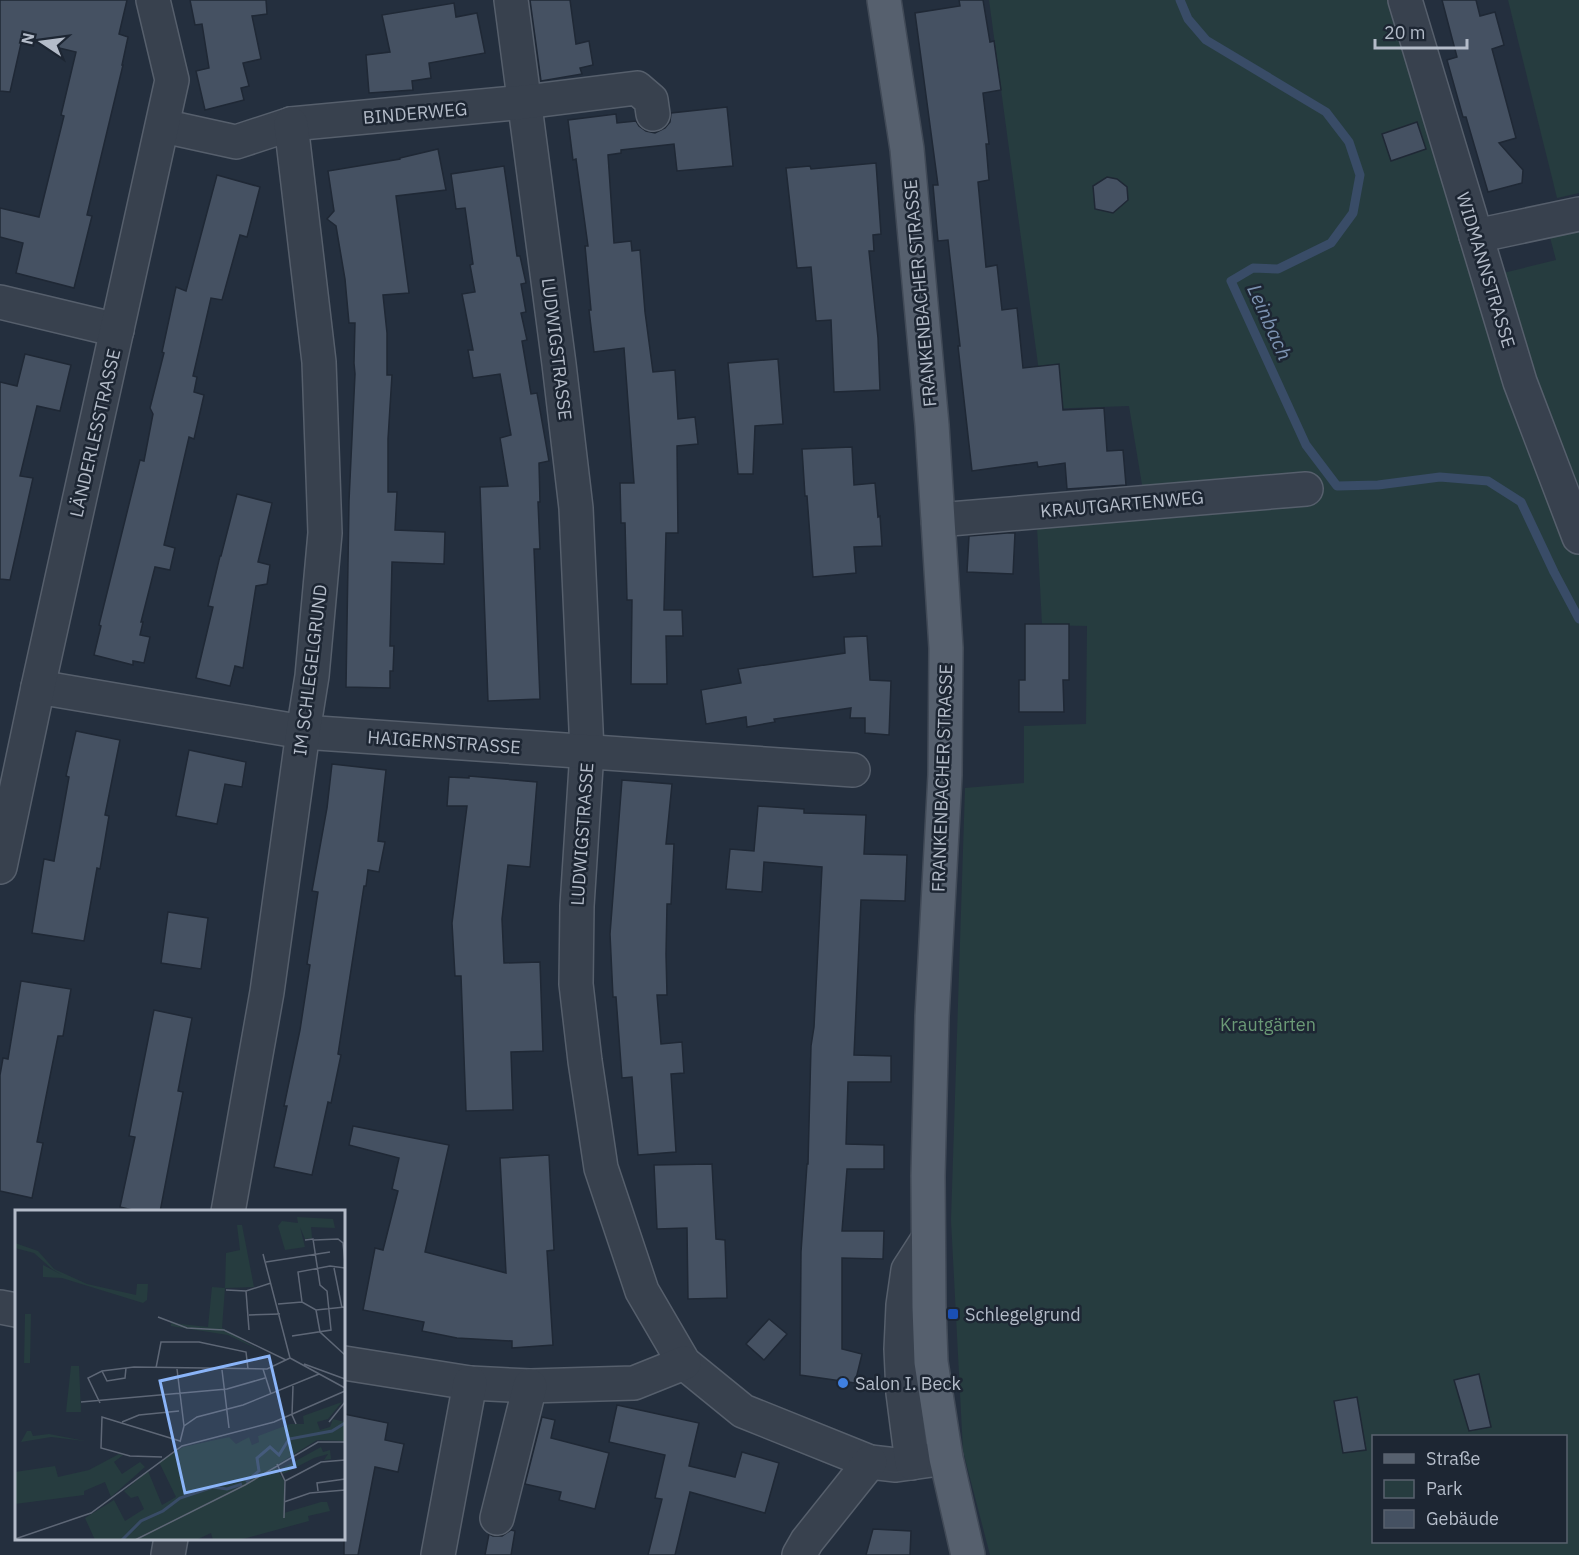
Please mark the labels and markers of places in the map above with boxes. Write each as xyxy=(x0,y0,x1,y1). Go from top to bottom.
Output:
place label: Schlegelgrund xyxy=(965,1303,1081,1326)
marker: Schlegelgrund xyxy=(946,1307,960,1321)
place label: Salon I. Beck xyxy=(855,1372,962,1395)
marker: Salon I. Beck xyxy=(836,1376,850,1390)

